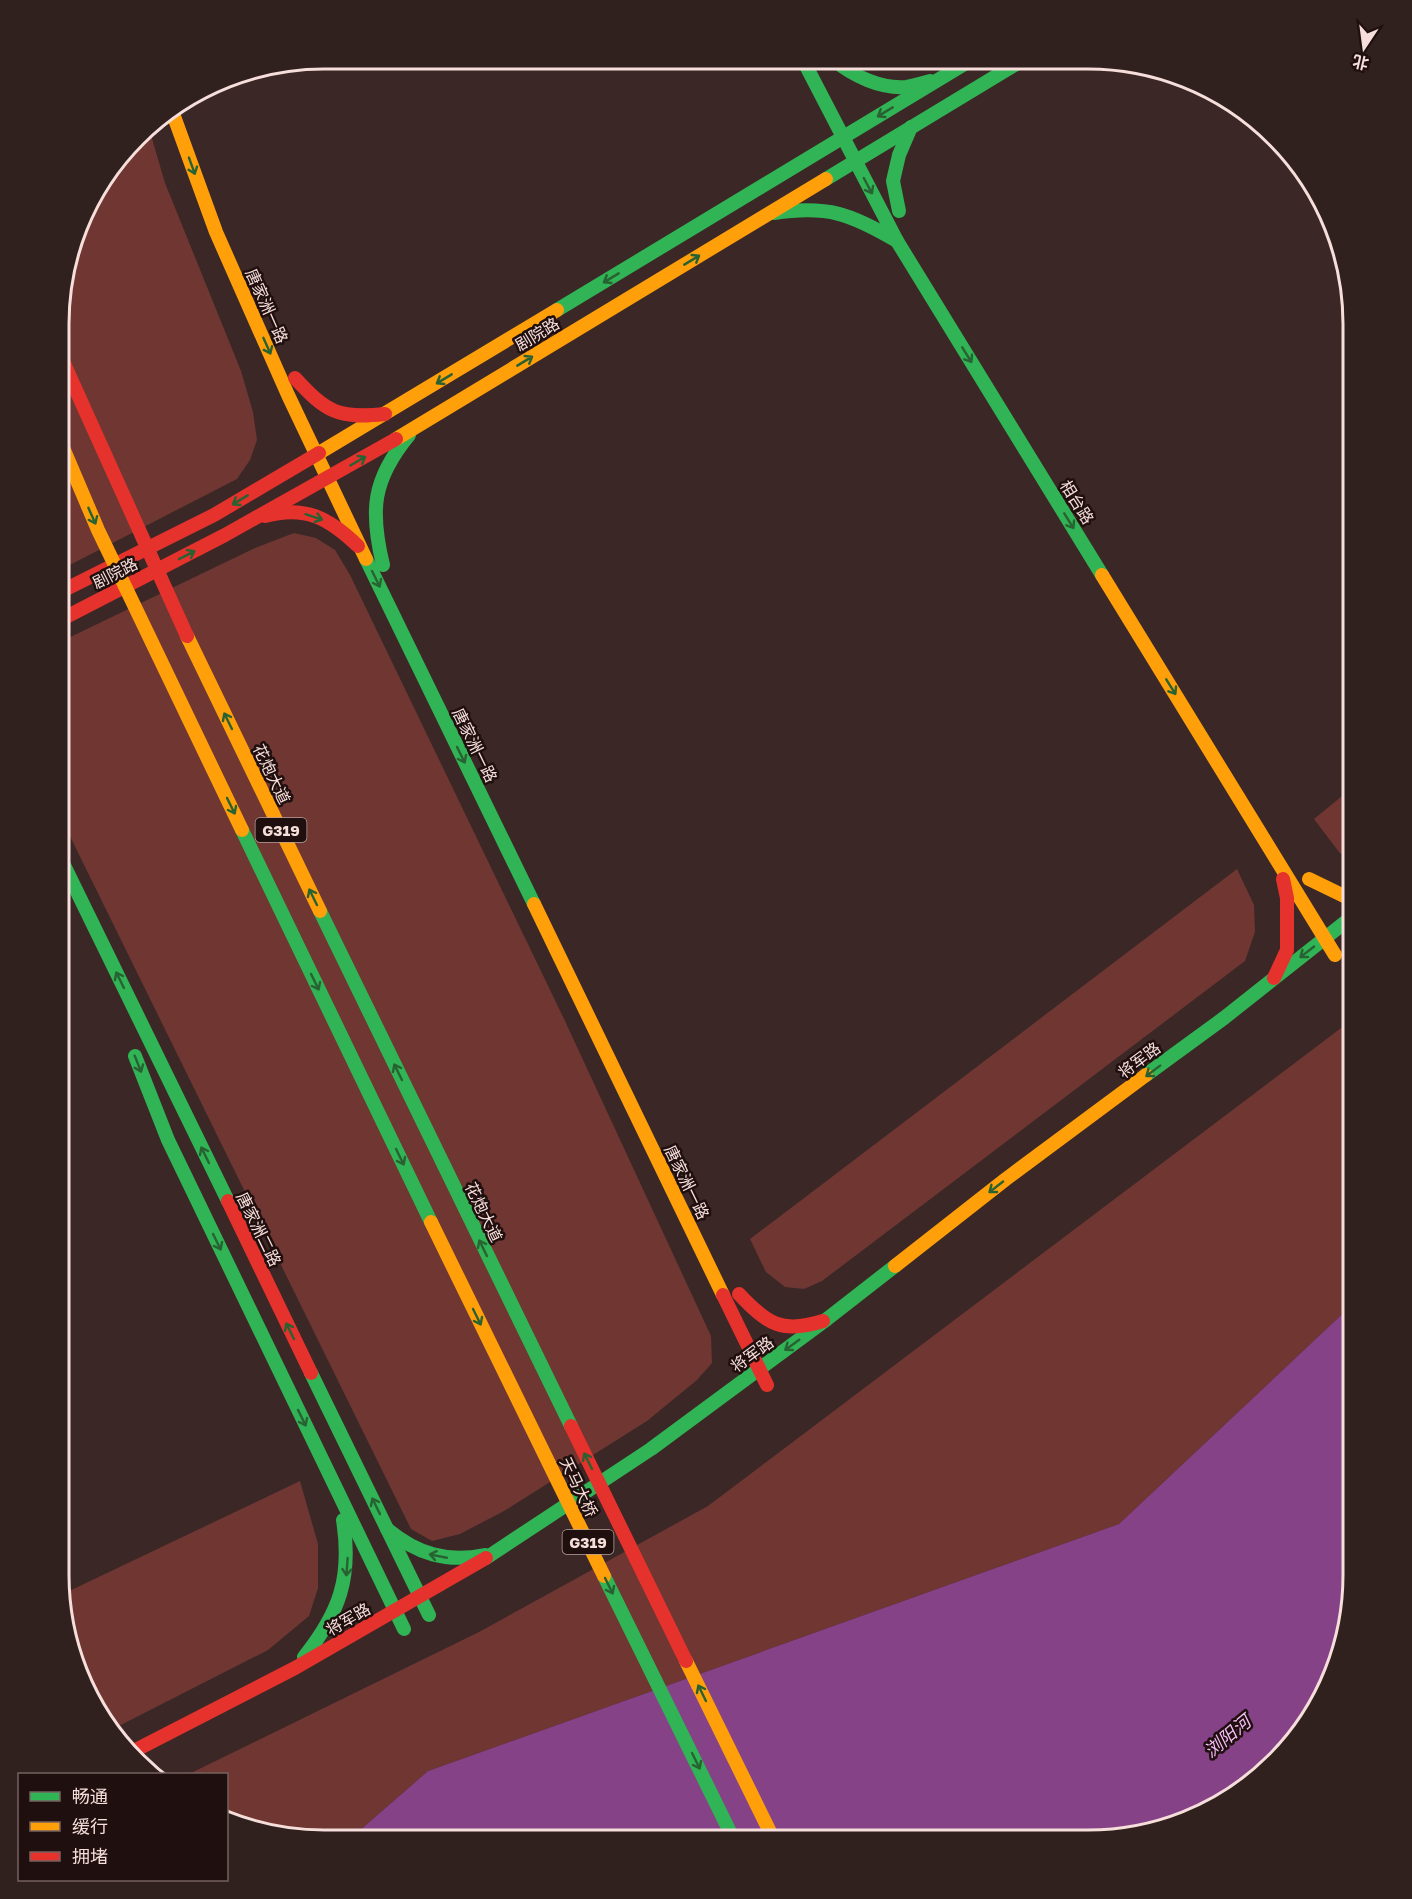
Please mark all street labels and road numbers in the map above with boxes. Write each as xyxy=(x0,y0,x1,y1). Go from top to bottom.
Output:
street label: 唐家洲一路 xyxy=(242,265,292,347)
street label: 剧院路 xyxy=(511,313,563,355)
street label: 相台路 xyxy=(1056,476,1098,528)
street label: 剧院路 xyxy=(89,553,141,593)
street label: 唐家洲一路 xyxy=(448,705,502,785)
street label: 花炮大道 xyxy=(249,741,295,807)
road number: G319 xyxy=(256,818,306,842)
street label: 将军路 xyxy=(1114,1038,1164,1082)
street label: 唐家洲一路 xyxy=(660,1142,714,1222)
street label: 花炮大道 xyxy=(461,1179,507,1245)
street label: 唐家洲二路 xyxy=(232,1189,286,1269)
street label: 将军路 xyxy=(727,1332,777,1376)
street label: 天马大桥 xyxy=(556,1454,602,1520)
road number: G319 xyxy=(562,1530,614,1554)
street label: 将军路 xyxy=(322,1598,374,1640)

